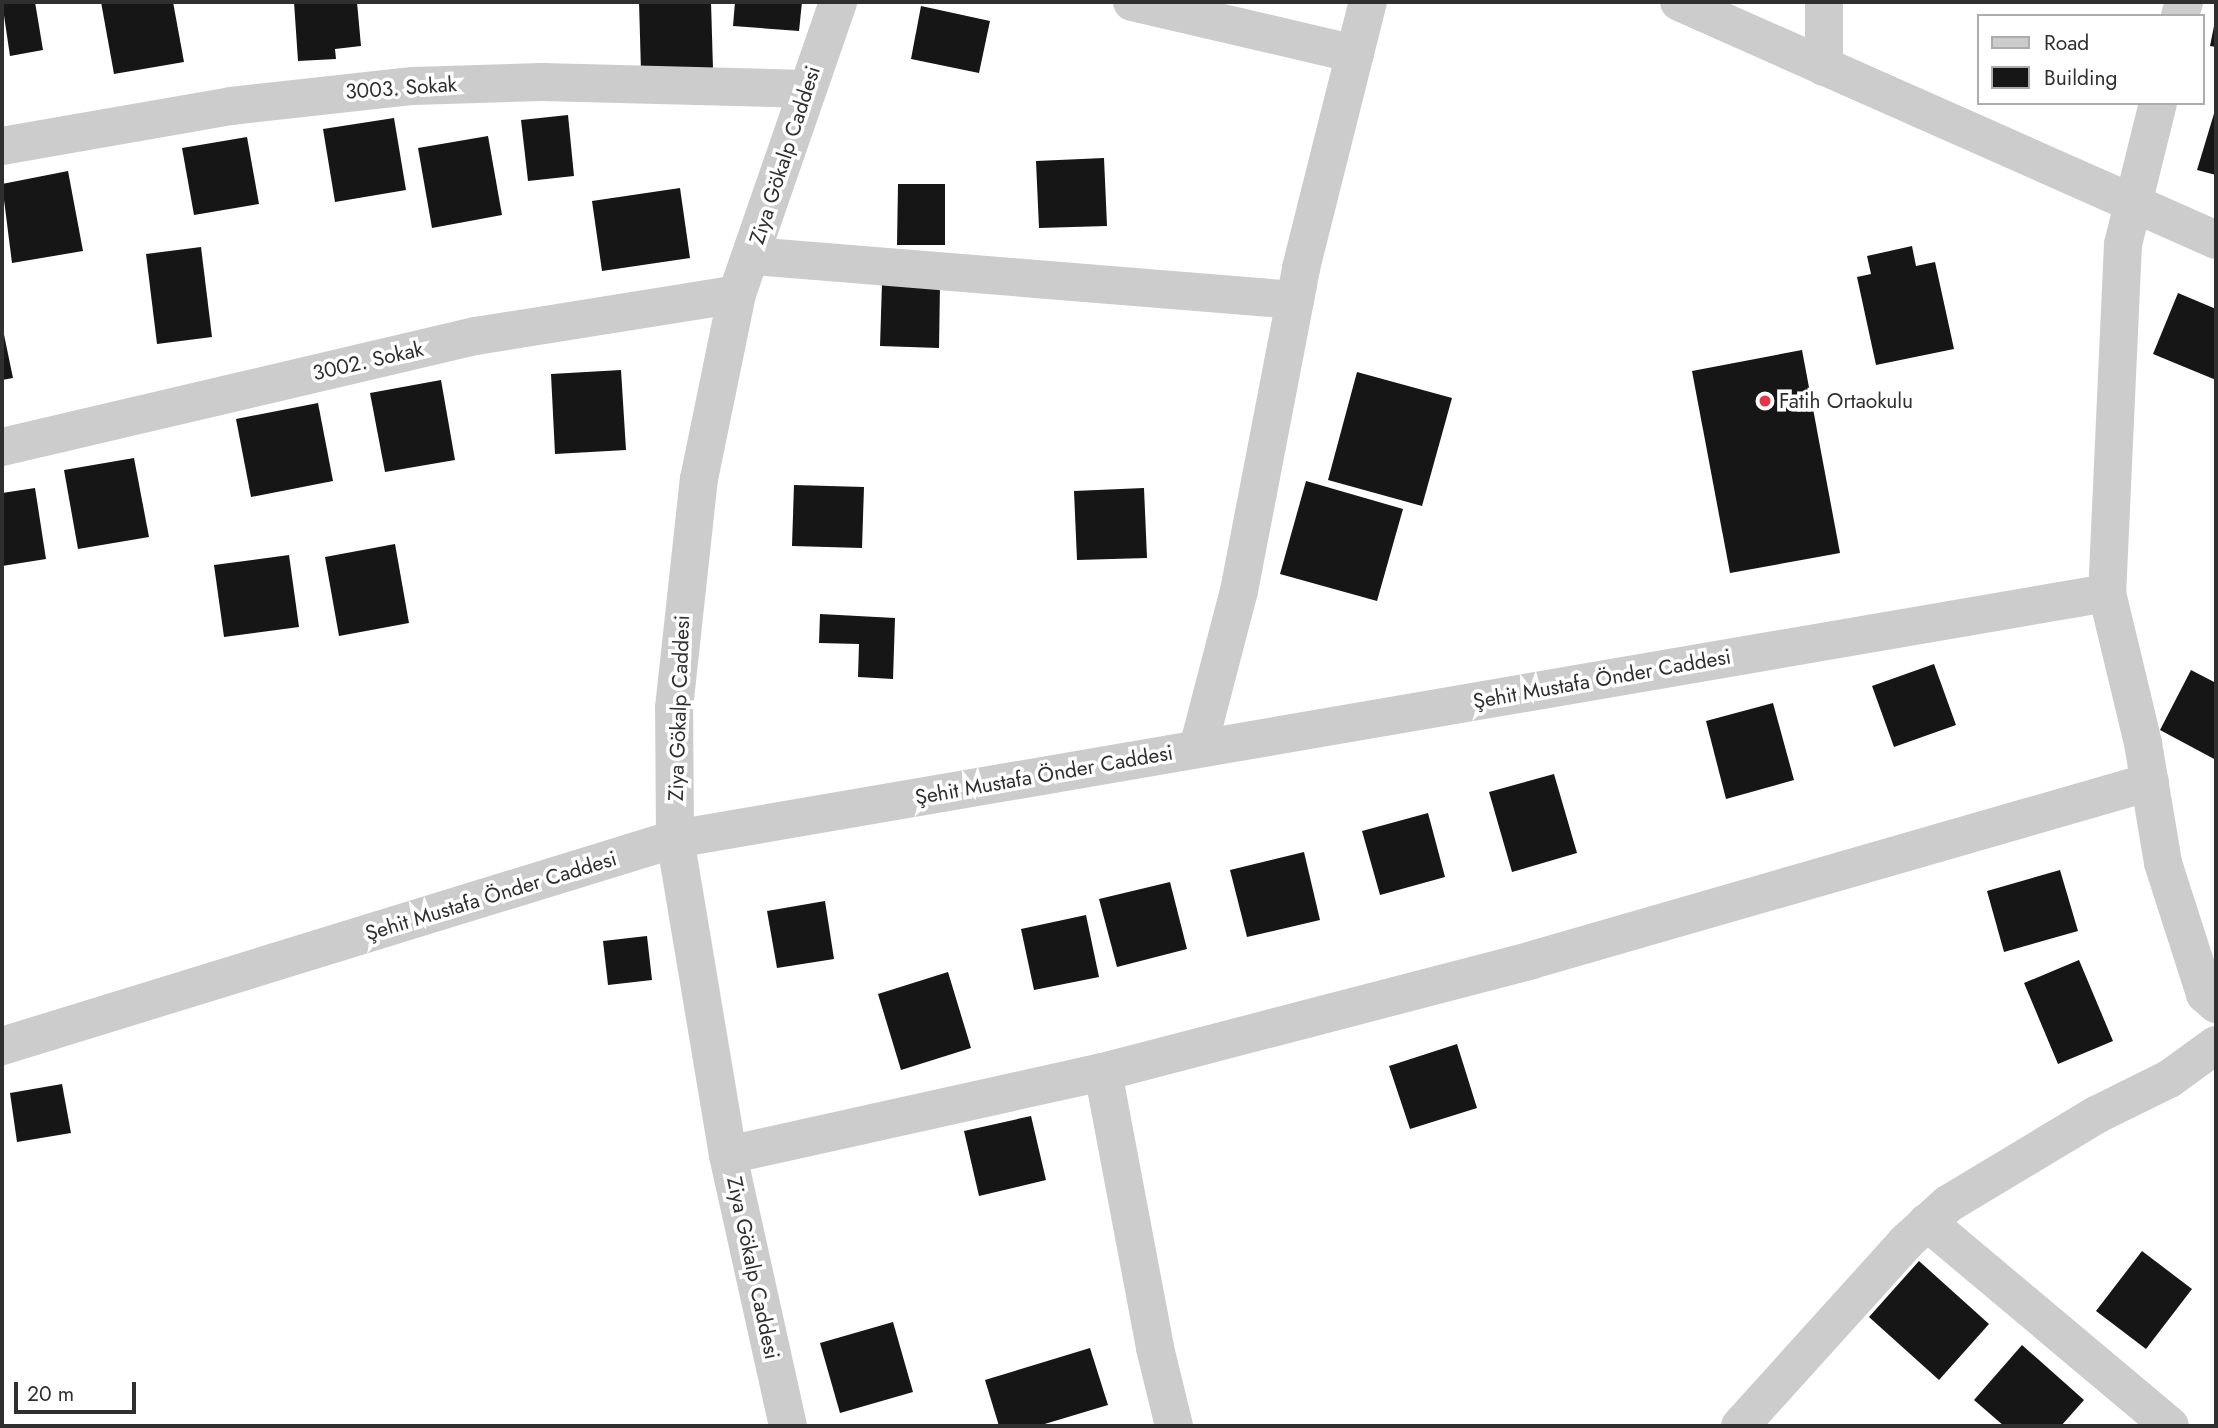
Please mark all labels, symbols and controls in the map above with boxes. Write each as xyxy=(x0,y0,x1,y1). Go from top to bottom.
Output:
legend xyxy=(1976,14,2204,105)
text: Road xyxy=(2044,28,2089,58)
street label: Ziya Gökalp Caddesi xyxy=(744,63,826,247)
text: Building xyxy=(2044,63,2117,93)
street label: 3003. Sokak xyxy=(344,72,458,104)
street label: 3002. Sokak xyxy=(310,336,426,386)
place label: Fatih Ortaokulu xyxy=(1779,388,1913,414)
marker: Fatih Ortaokulu xyxy=(1757,393,1773,409)
street label: Ziya Gökalp Caddesi xyxy=(663,615,695,801)
street label: Şehit Mustafa Önder Caddesi xyxy=(1471,644,1733,714)
street label: Şehit Mustafa Önder Caddesi xyxy=(913,740,1175,810)
street label: Şehit Mustafa Önder Caddesi xyxy=(362,846,620,946)
street label: Ziya Gökalp Caddesi xyxy=(721,1174,785,1362)
scale bar xyxy=(18,1368,140,1412)
text: 20 m xyxy=(27,1379,74,1409)

